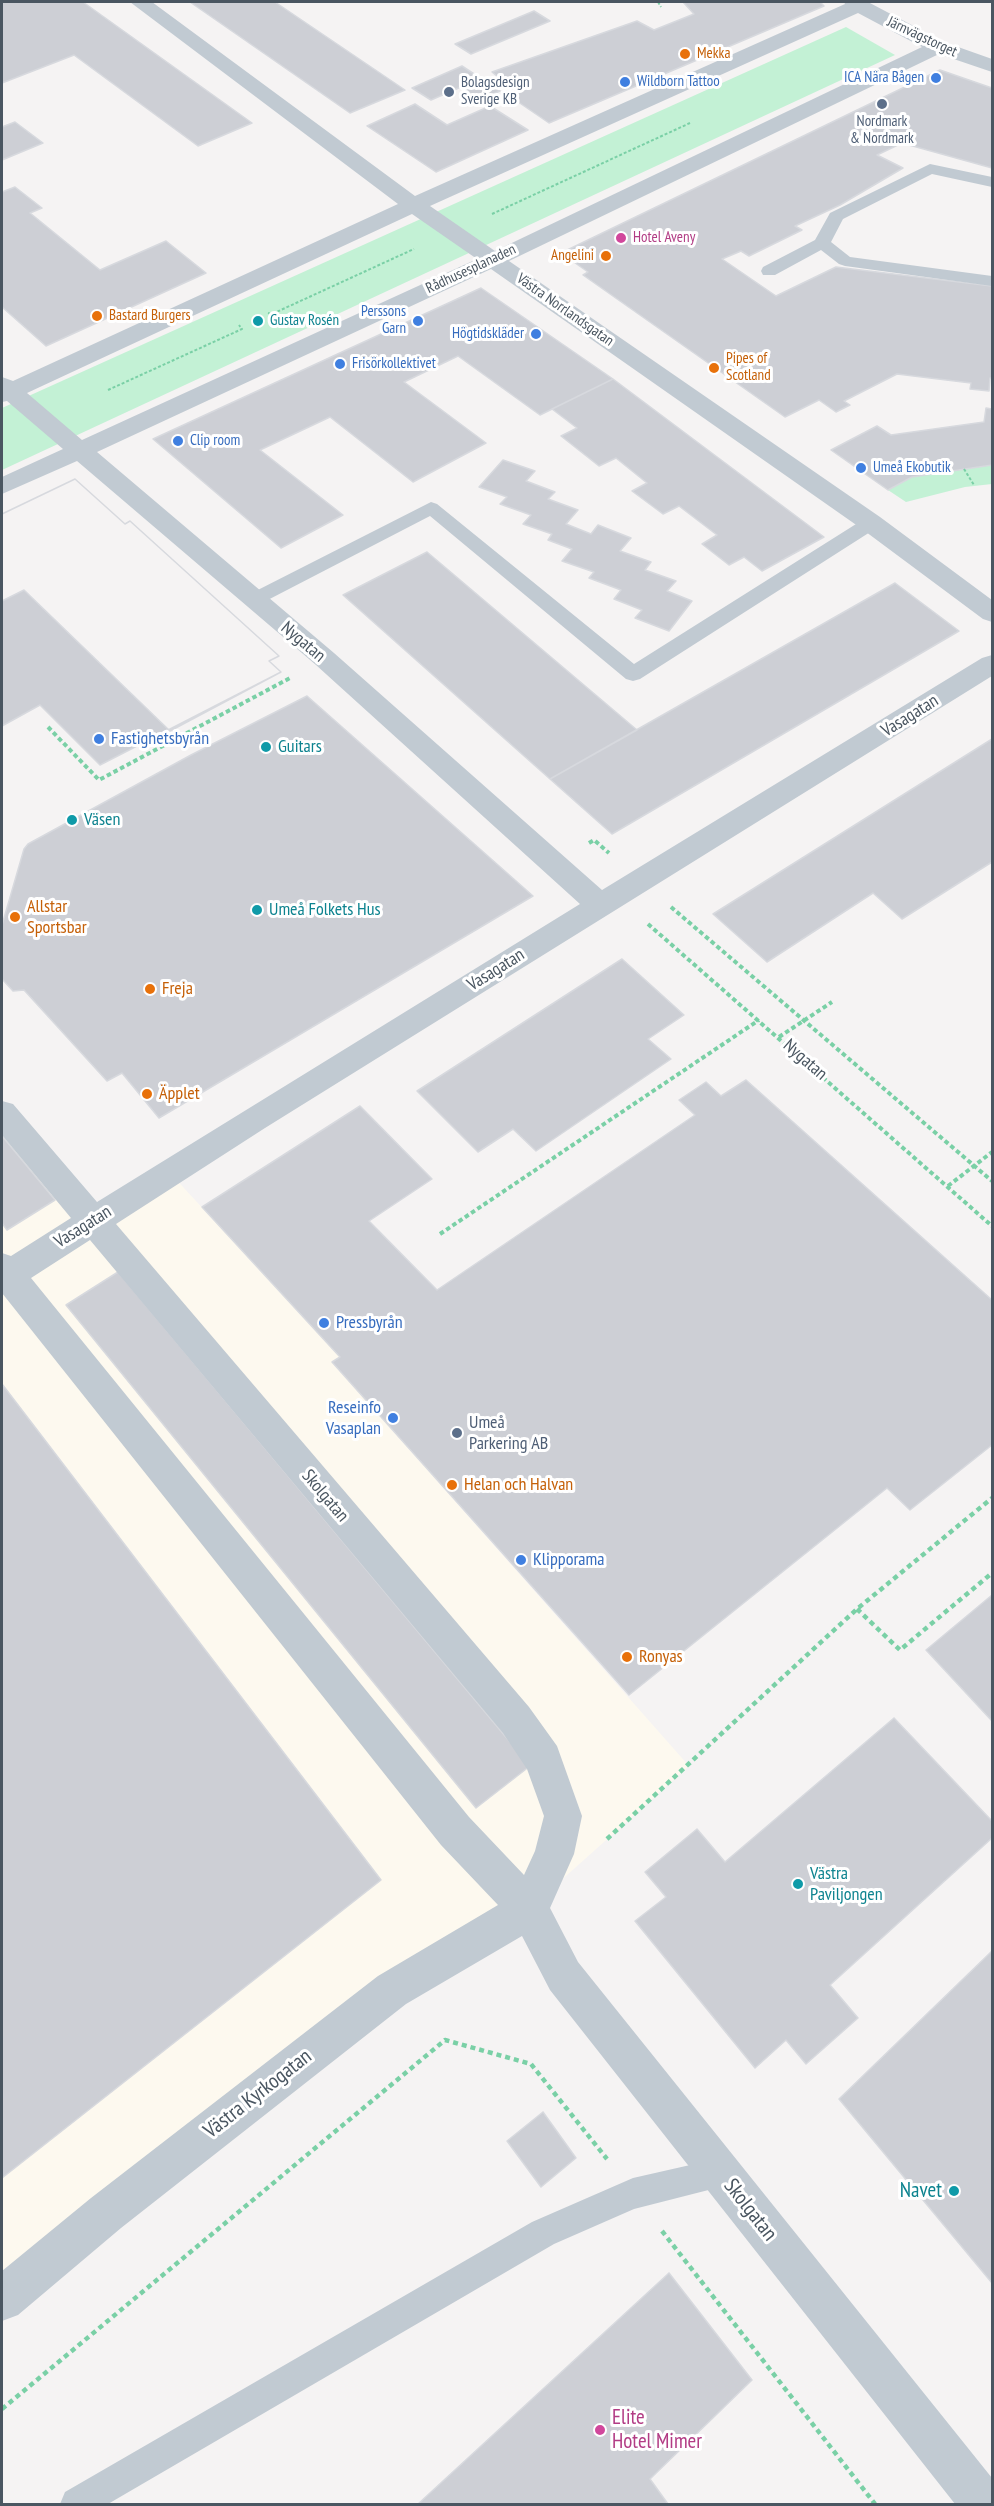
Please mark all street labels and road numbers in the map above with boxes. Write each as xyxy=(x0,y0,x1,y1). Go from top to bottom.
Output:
street label: Järnvägstorget xyxy=(884,13,960,61)
street label: Rådhusesplanaden xyxy=(423,240,519,298)
street label: Västra Norrlandsgatan xyxy=(513,270,617,350)
street label: Nygatan xyxy=(276,617,330,667)
street label: Vasagatan xyxy=(878,690,942,742)
street label: Vasagatan xyxy=(464,944,528,996)
street label: Nygatan xyxy=(778,1035,832,1085)
street label: Vasagatan xyxy=(51,1201,115,1253)
street label: Skolgatan xyxy=(297,1465,353,1527)
street label: Västra Kyrkogatan xyxy=(199,2044,317,2144)
street label: Skolgatan xyxy=(718,2174,782,2246)

